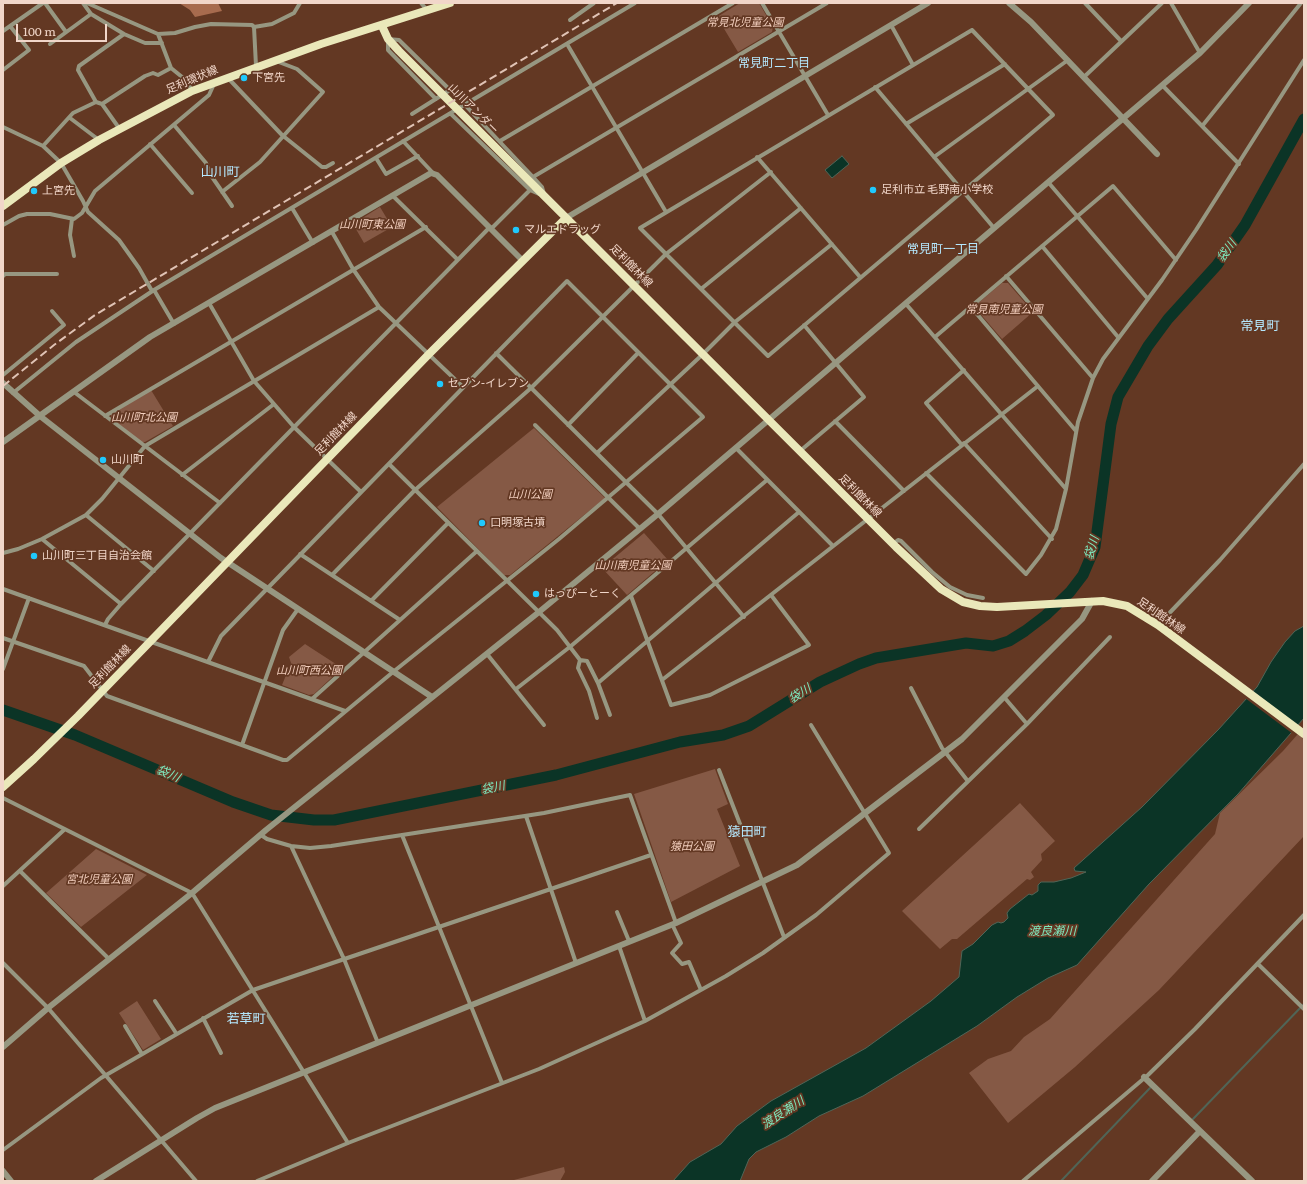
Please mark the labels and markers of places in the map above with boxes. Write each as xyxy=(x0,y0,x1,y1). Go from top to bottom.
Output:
place label: 下宮先 xyxy=(252,71,285,85)
marker: 下宮先 xyxy=(239,73,249,83)
place label: 足利市立 毛野南小学校 xyxy=(881,183,993,197)
place label: 上宮先 xyxy=(42,184,75,198)
marker: 足利市立 毛野南小学校 xyxy=(868,185,878,195)
marker: 上宮先 xyxy=(29,186,39,196)
place label: マルエドラッグ xyxy=(524,223,601,237)
marker: マルエドラッグ xyxy=(511,225,521,235)
place label: セブン-イレブン xyxy=(448,377,529,391)
marker: セブン-イレブン xyxy=(435,379,445,389)
place label: 山川町 xyxy=(111,453,144,467)
marker: 山川町 xyxy=(98,455,108,465)
place label: 口明塚古墳 xyxy=(490,516,545,530)
marker: 口明塚古墳 xyxy=(477,518,487,528)
place label: 山川町三丁目自治会館 xyxy=(42,549,152,563)
marker: 山川町三丁目自治会館 xyxy=(29,551,39,561)
place label: はっぴーとーく xyxy=(544,587,621,601)
marker: はっぴーとーく xyxy=(531,589,541,599)

